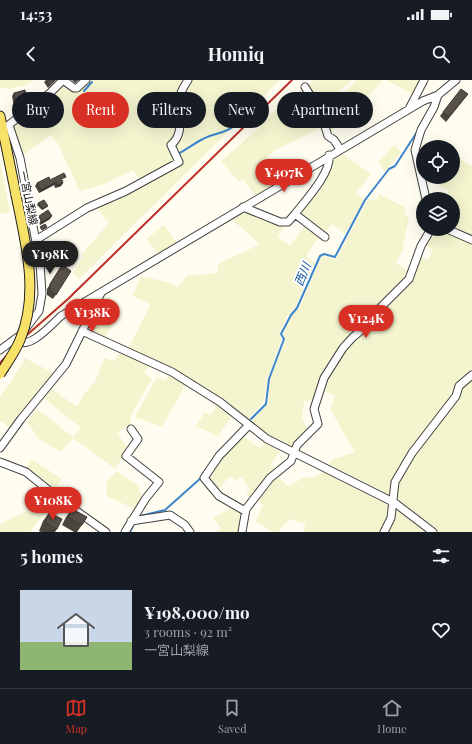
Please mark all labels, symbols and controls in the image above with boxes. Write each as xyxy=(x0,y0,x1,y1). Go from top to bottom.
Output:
text: 14:53 xyxy=(20,4,52,24)
text: Homiq xyxy=(208,42,264,66)
icon: back xyxy=(20,43,42,65)
icon: search xyxy=(430,43,452,65)
chip: Buy xyxy=(12,92,64,128)
chip: Rent xyxy=(72,92,129,128)
chip: Filters xyxy=(137,92,206,128)
chip: New xyxy=(214,92,269,128)
chip: Apartment xyxy=(277,92,373,128)
map controls xyxy=(416,140,460,236)
button: locate xyxy=(416,140,460,184)
pin: ¥407K xyxy=(256,159,312,193)
text: ¥407K xyxy=(264,163,304,180)
street label: 一宮山梨線 xyxy=(16,170,42,226)
button: layers xyxy=(416,192,460,236)
pin: ¥198K xyxy=(22,241,78,275)
text: ¥198K xyxy=(31,245,69,262)
water label: 西川 xyxy=(290,258,315,288)
pin: ¥138K xyxy=(64,299,120,333)
text: ¥138K xyxy=(74,303,110,320)
pin: ¥124K xyxy=(338,305,394,339)
text: ¥124K xyxy=(348,309,384,326)
pin: ¥108K xyxy=(25,487,81,521)
text: ¥108K xyxy=(34,491,72,508)
text: 5 homes xyxy=(20,545,83,567)
icon: filters xyxy=(430,545,452,567)
text: ¥198,000/mo xyxy=(144,601,250,623)
icon: home xyxy=(52,606,100,654)
icon: heart xyxy=(430,619,452,641)
text: 3 rooms · 92 m² xyxy=(144,623,232,640)
text: 一宮山梨線 xyxy=(144,641,209,658)
tab: Map xyxy=(65,697,87,736)
tab: Saved xyxy=(218,697,247,736)
tab: Home xyxy=(377,697,407,736)

